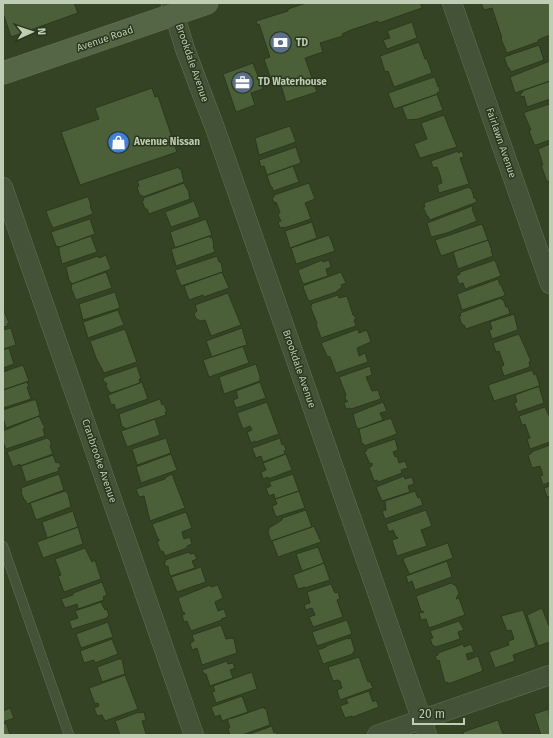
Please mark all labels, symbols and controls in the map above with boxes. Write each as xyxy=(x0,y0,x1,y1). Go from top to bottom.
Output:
north arrow xyxy=(12,12,52,52)
street label: Brookdale Avenue xyxy=(173,22,211,104)
street label: Avenue Road xyxy=(75,24,135,54)
text: N xyxy=(35,28,48,35)
bank icon: TD xyxy=(268,30,294,56)
place label: TD xyxy=(296,37,308,49)
office icon: TD Waterhouse xyxy=(230,69,256,95)
place label: TD Waterhouse xyxy=(258,76,327,88)
street label: Fairlawn Avenue xyxy=(483,106,519,180)
shop icon: Avenue Nissan xyxy=(106,129,132,155)
place label: Avenue Nissan xyxy=(133,136,200,148)
street label: Brookdale Avenue xyxy=(280,328,318,410)
street label: Cranbrooke Avenue xyxy=(79,418,119,504)
scale bar xyxy=(413,700,464,726)
text: 20 m xyxy=(419,707,445,721)

